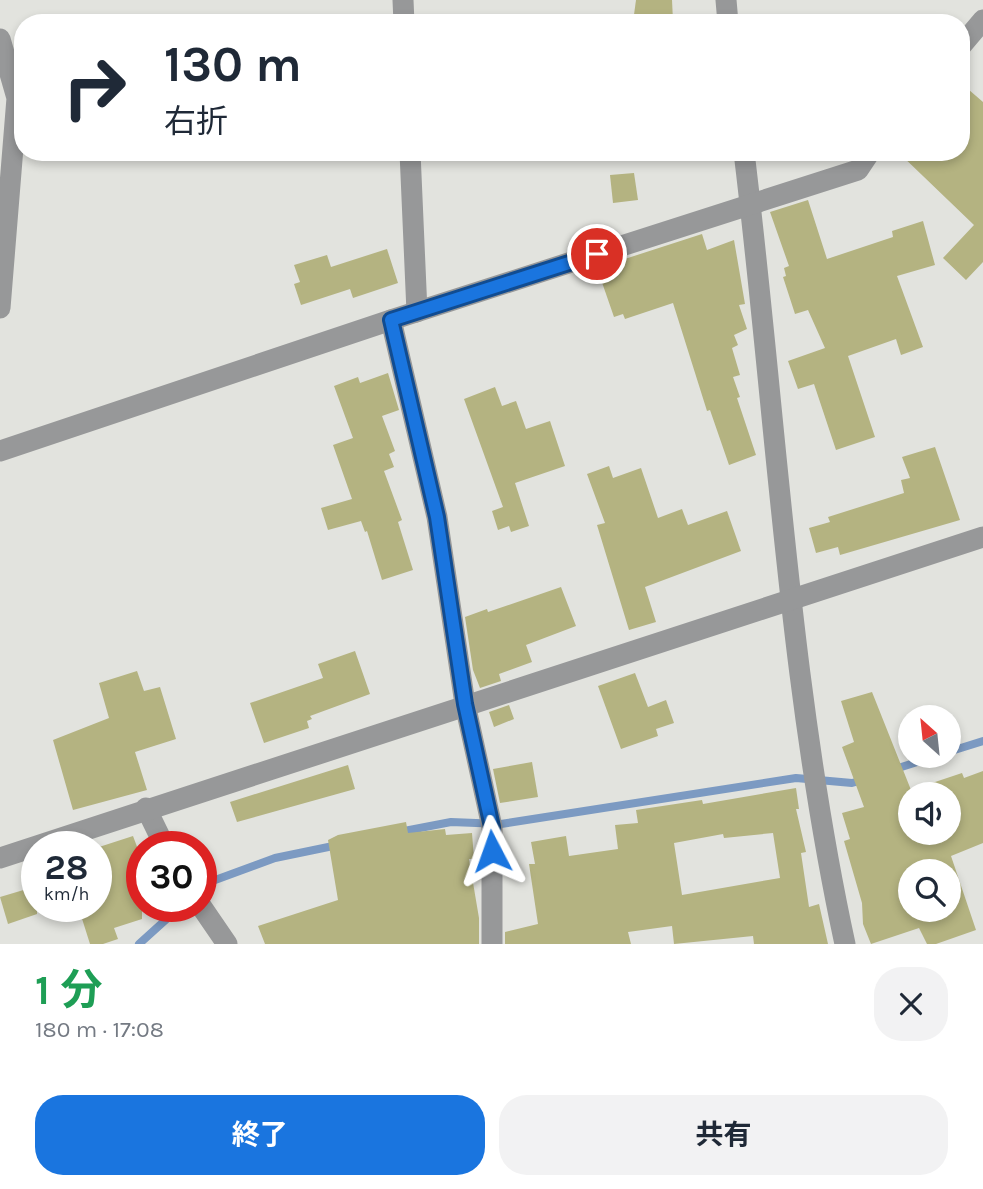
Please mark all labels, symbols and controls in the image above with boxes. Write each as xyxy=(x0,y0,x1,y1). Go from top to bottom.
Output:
text: 130 m xyxy=(164,36,302,93)
icon: right xyxy=(49,42,140,133)
text: 右折 xyxy=(164,103,228,140)
pin xyxy=(567,224,627,284)
icon: arrive xyxy=(578,235,616,273)
north arrow xyxy=(898,705,961,768)
map controls xyxy=(898,705,961,922)
button: sound xyxy=(898,782,961,845)
position arrow xyxy=(455,814,529,888)
speed limit sign: 30 xyxy=(126,831,217,922)
text: 28 xyxy=(45,847,88,888)
button: search xyxy=(898,859,961,922)
text: km/h xyxy=(44,883,89,905)
text: 1 分 xyxy=(35,965,103,1015)
button: close xyxy=(874,967,948,1041)
text: 180 m · 17:08 xyxy=(35,1016,164,1043)
button: 終了 xyxy=(35,1095,485,1175)
button: 共有 xyxy=(499,1095,948,1175)

